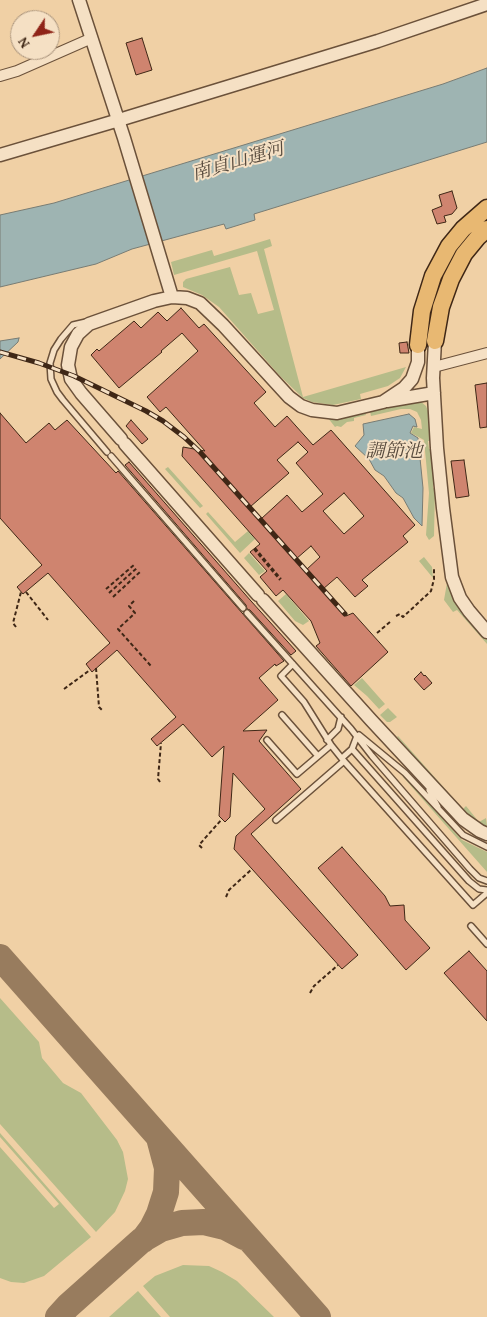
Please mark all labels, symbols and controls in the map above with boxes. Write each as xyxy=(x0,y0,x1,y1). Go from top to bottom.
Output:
north arrow xyxy=(10,10,60,60)
text: N xyxy=(12,33,34,52)
water label: 南貞山運河 xyxy=(189,138,287,186)
water label: 調節池 xyxy=(366,441,422,463)

